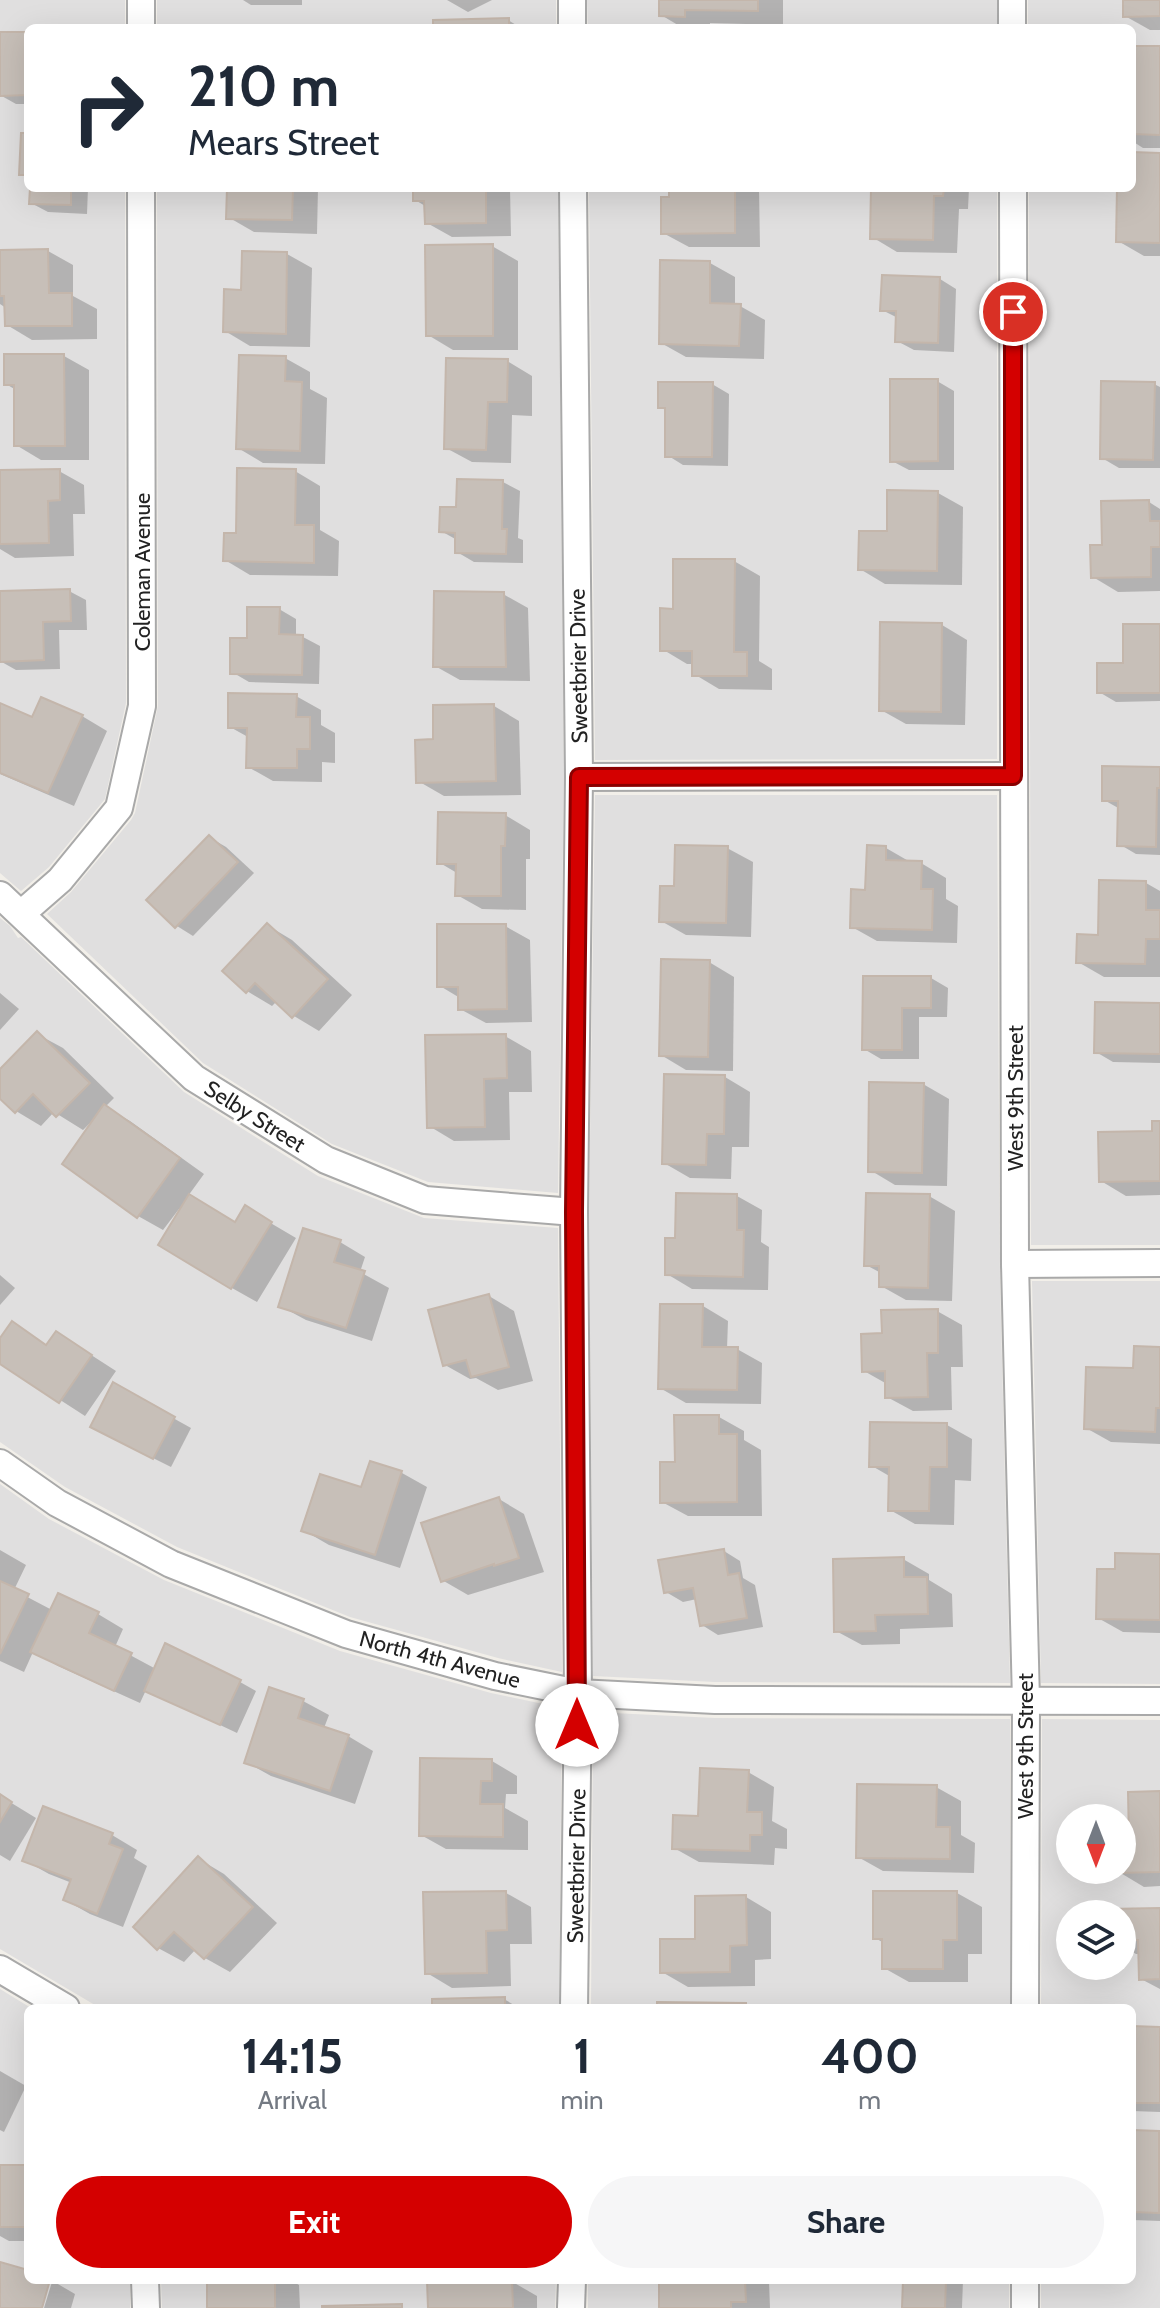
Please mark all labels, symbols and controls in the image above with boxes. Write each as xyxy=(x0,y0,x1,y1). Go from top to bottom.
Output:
text: 210 m xyxy=(188,52,339,120)
icon: right xyxy=(56,56,160,160)
text: Mears Street xyxy=(188,120,379,164)
pin xyxy=(979,278,1047,346)
icon: arrive xyxy=(991,290,1035,334)
street label: Coleman Avenue xyxy=(129,493,156,651)
street label: Sweetbrier Drive xyxy=(564,588,593,744)
street label: West 9th Street xyxy=(1002,1024,1029,1171)
street label: Selby Street xyxy=(199,1075,311,1158)
street label: North 4th Avenue xyxy=(357,1625,523,1694)
street label: West 9th Street xyxy=(1012,1672,1039,1819)
position arrow xyxy=(535,1683,619,1767)
street label: Sweetbrier Drive xyxy=(562,1788,591,1944)
north arrow xyxy=(1056,1804,1136,1884)
map controls xyxy=(1056,1804,1136,1980)
button: layers xyxy=(1056,1900,1136,1980)
text: 14:15 xyxy=(241,2027,343,2085)
text: 1 xyxy=(573,2027,591,2085)
text: 400 xyxy=(821,2027,919,2085)
text: Arrival xyxy=(258,2084,327,2116)
text: min xyxy=(561,2084,603,2116)
text: m xyxy=(858,2084,881,2116)
button: Exit xyxy=(56,2176,572,2268)
button: Share xyxy=(588,2176,1104,2268)

